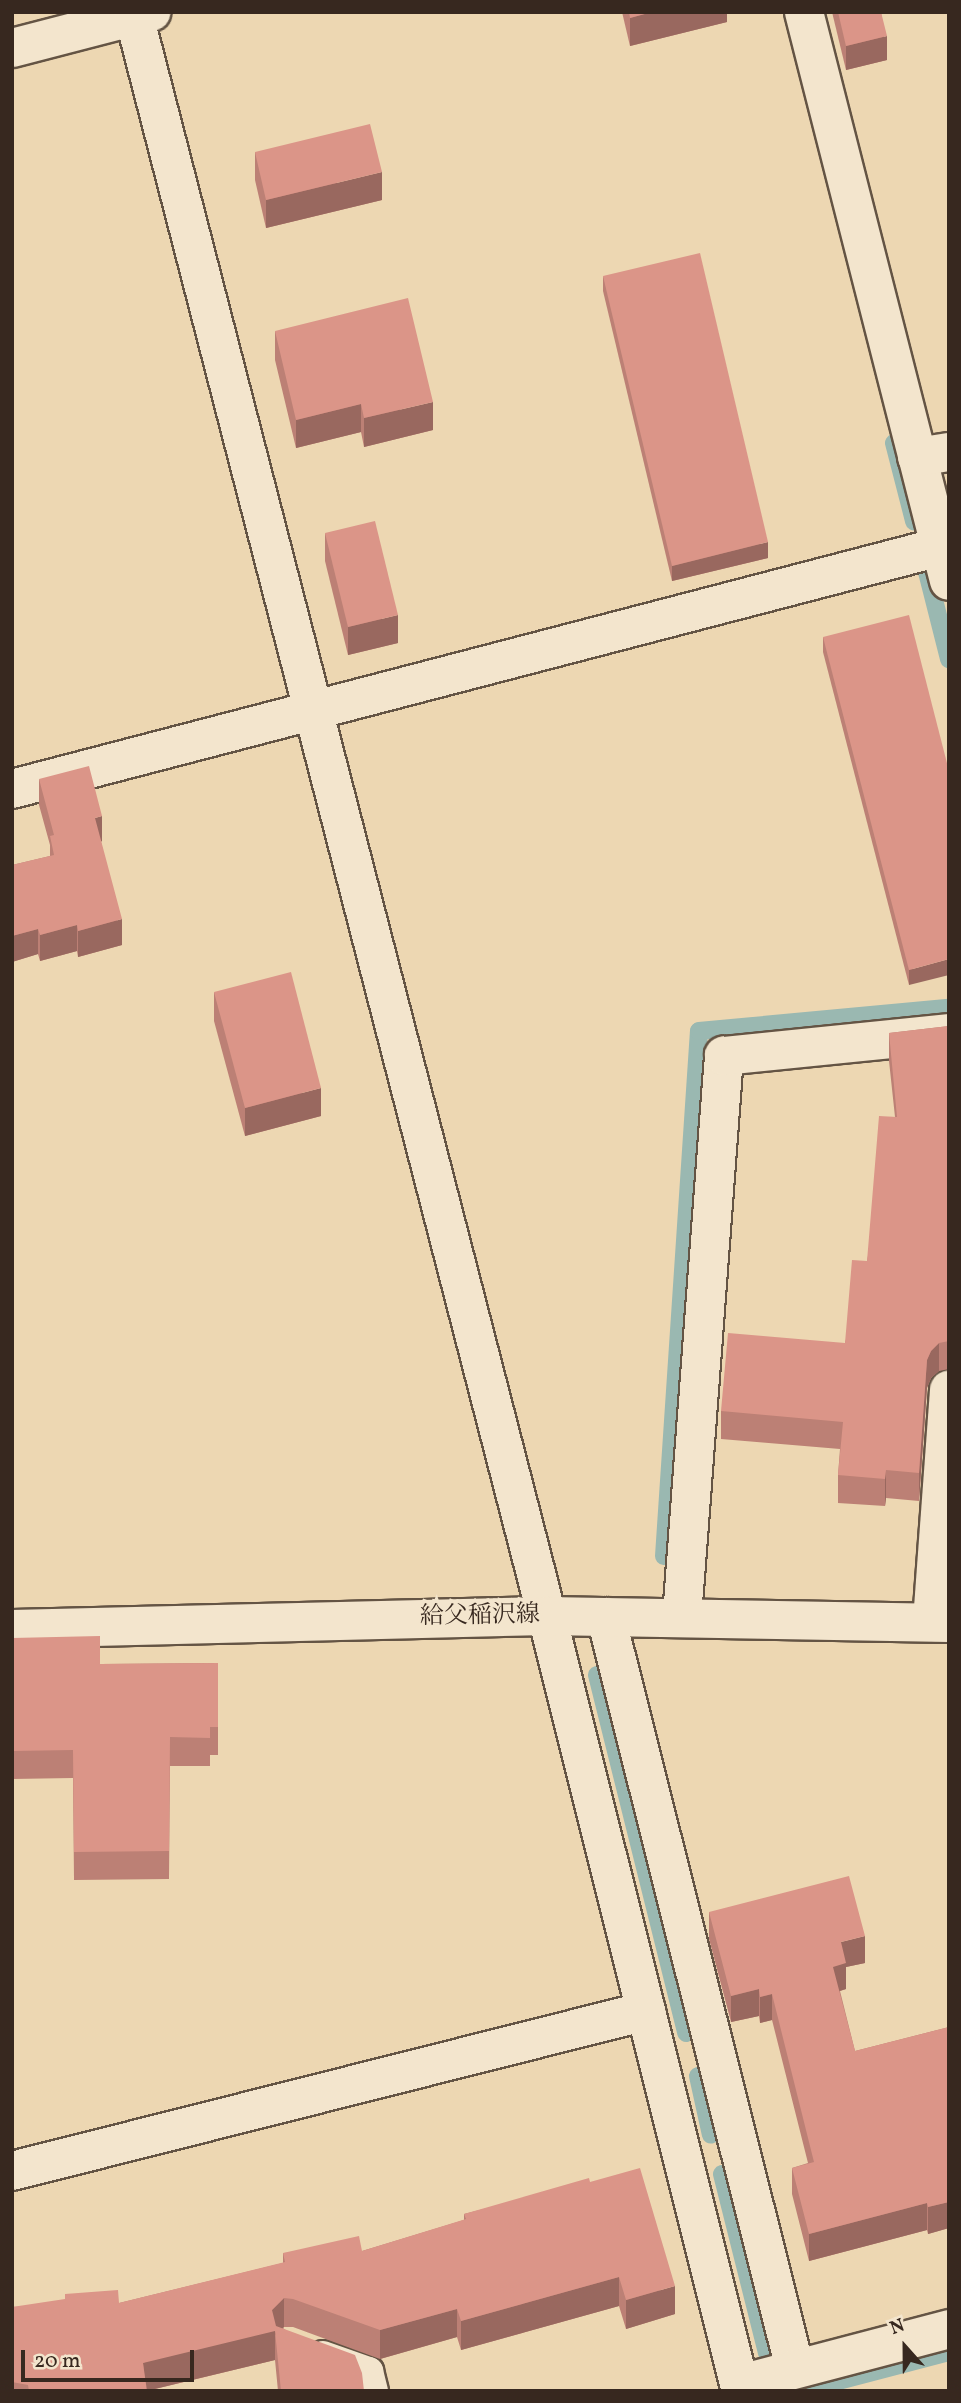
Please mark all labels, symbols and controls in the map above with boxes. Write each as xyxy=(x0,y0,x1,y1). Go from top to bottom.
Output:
street label: 給父稲沢線 xyxy=(420,1602,540,1632)
north arrow xyxy=(870,2312,940,2382)
text: N xyxy=(886,2313,909,2342)
scale bar xyxy=(24,2336,198,2380)
text: 20 m xyxy=(34,2347,80,2376)

